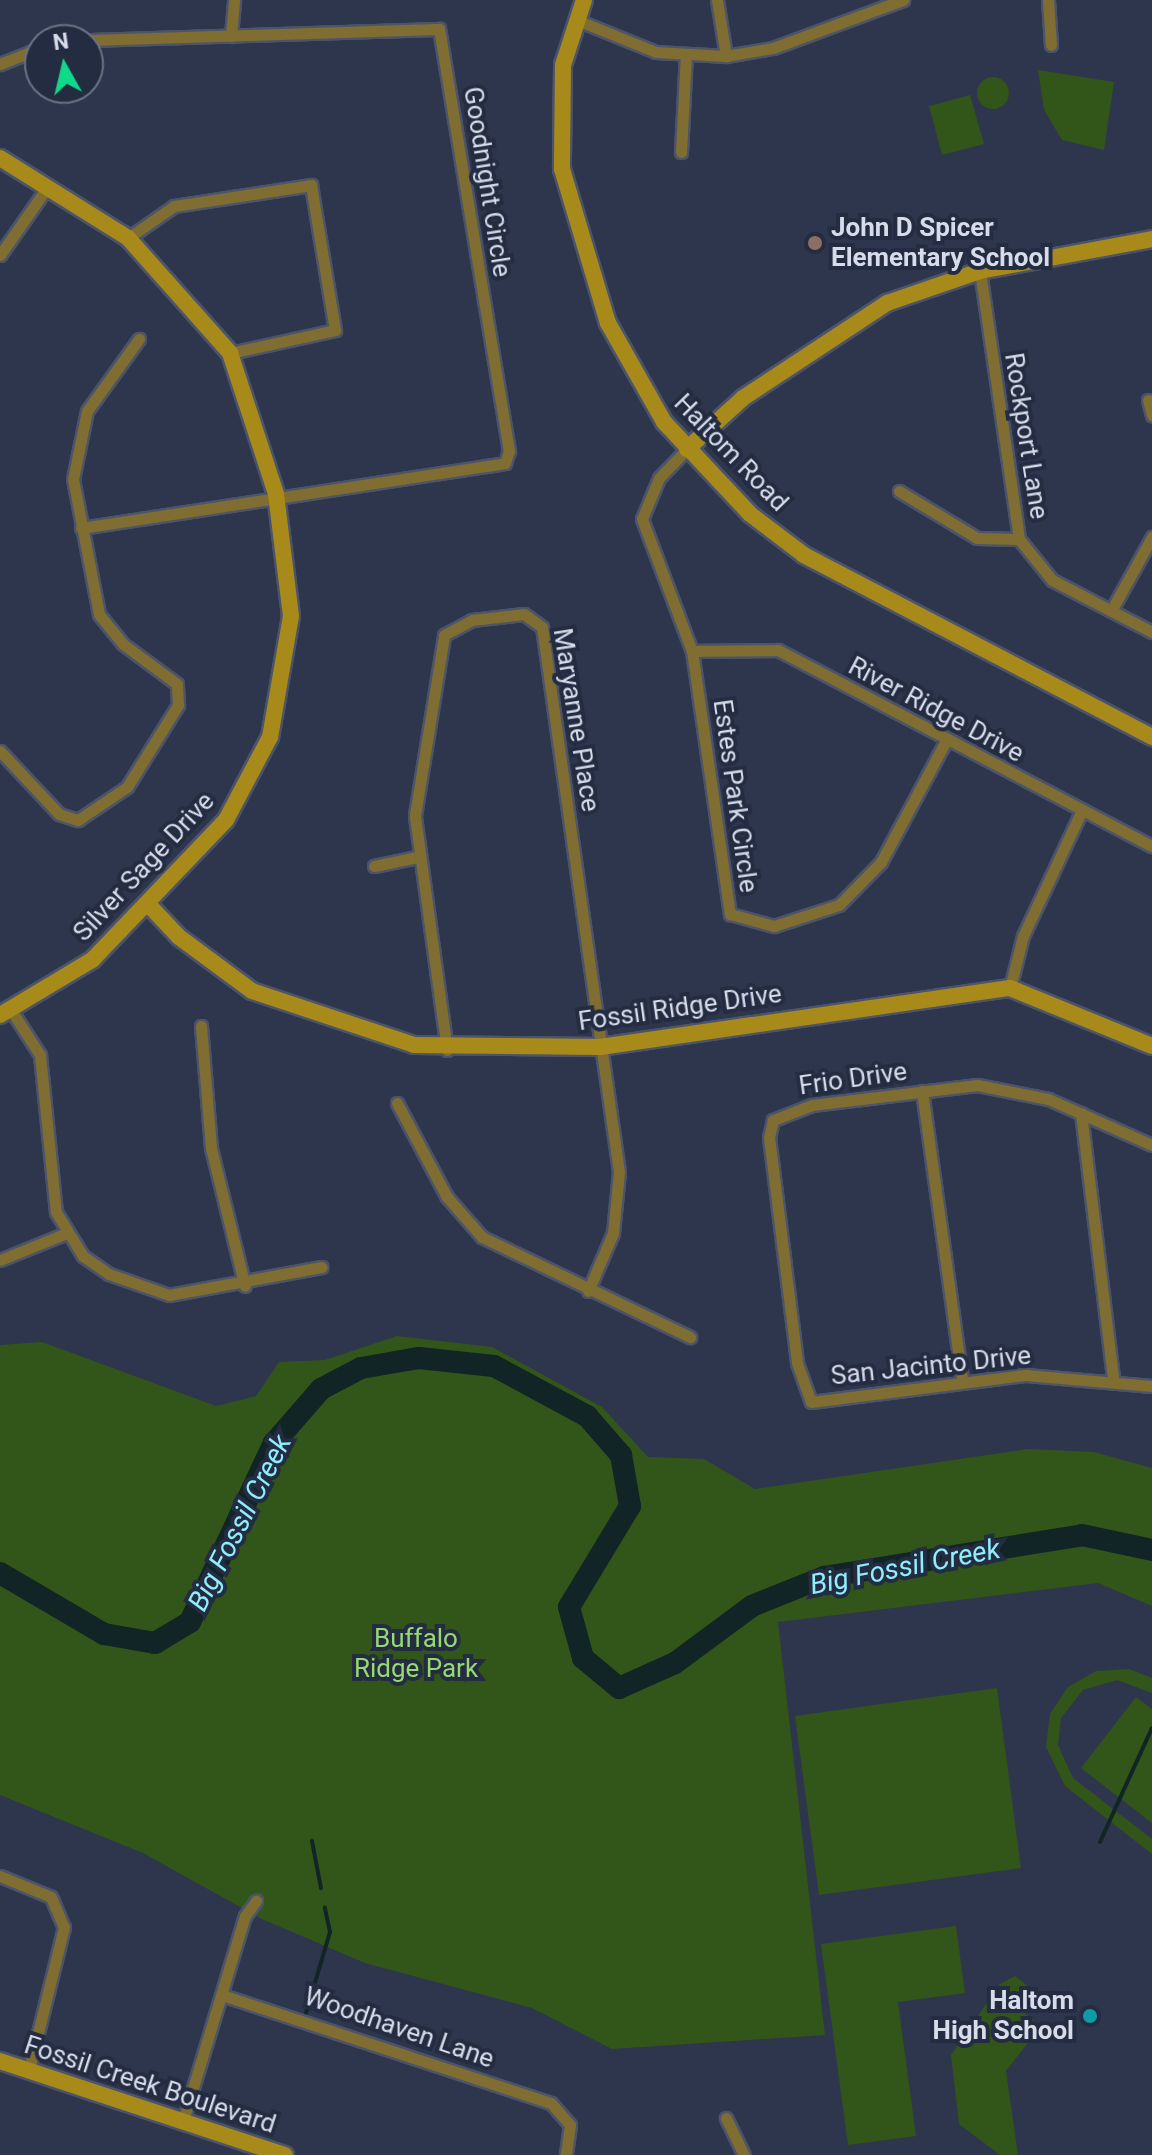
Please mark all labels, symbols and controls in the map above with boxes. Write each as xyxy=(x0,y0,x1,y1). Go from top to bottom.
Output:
north arrow xyxy=(24,24,104,104)
text: N xyxy=(51,28,70,55)
street label: Goodnight Circle xyxy=(457,85,517,279)
place label: John D Spicer Elementary School xyxy=(831,212,1050,274)
marker: John D Spicer Elementary School xyxy=(806,234,824,252)
street label: Rockport Lane xyxy=(997,351,1055,521)
street label: Haltom Road xyxy=(667,388,795,518)
street label: Maryanne Place xyxy=(546,626,606,814)
street label: River Ridge Drive xyxy=(843,651,1029,769)
street label: Estes Park Circle xyxy=(706,697,764,895)
street label: Silver Sage Drive xyxy=(67,786,221,948)
street label: Fossil Ridge Drive xyxy=(576,978,784,1038)
street label: Frio Drive xyxy=(797,1056,909,1102)
street label: San Jacinto Drive xyxy=(829,1340,1033,1392)
water label: Big Fossil Creek xyxy=(181,1429,299,1617)
water label: Big Fossil Creek xyxy=(807,1532,1003,1602)
park label: Buffalo Ridge Park xyxy=(354,1623,478,1684)
street label: Woodhaven Lane xyxy=(300,1981,498,2075)
place label: Haltom High School xyxy=(933,1985,1074,2046)
marker: Haltom High School xyxy=(1081,2007,1099,2025)
street label: Fossil Creek Boulevard xyxy=(20,2030,280,2140)

